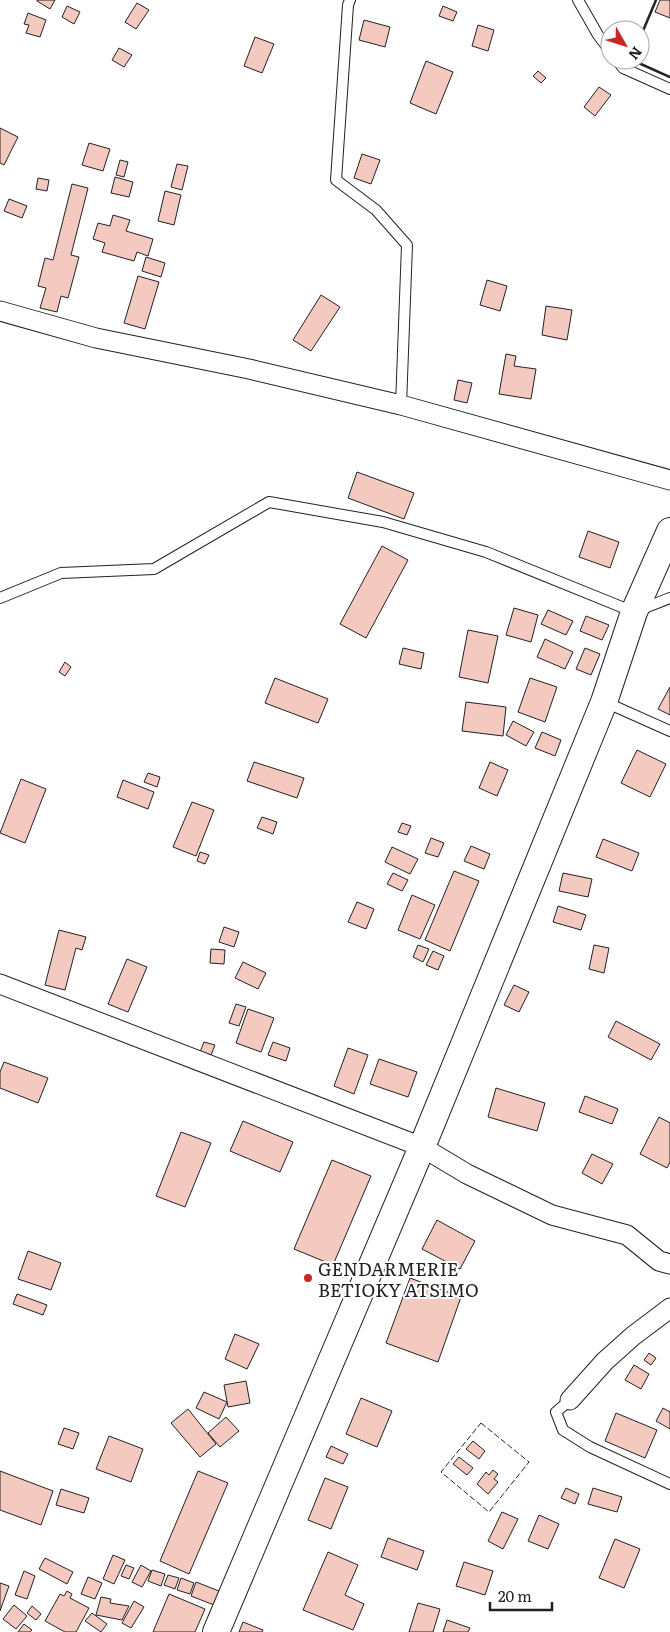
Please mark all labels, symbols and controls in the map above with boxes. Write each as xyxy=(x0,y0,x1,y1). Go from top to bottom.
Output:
north arrow xyxy=(600,20,650,70)
text: N xyxy=(624,43,647,65)
place label: GENDARMERIE BETIOKY ATSIMO xyxy=(318,1255,479,1303)
marker: GENDARMERIE BETIOKY ATSIMO xyxy=(302,1272,314,1284)
scale bar xyxy=(490,1580,552,1612)
text: 20 m xyxy=(498,1584,532,1607)

